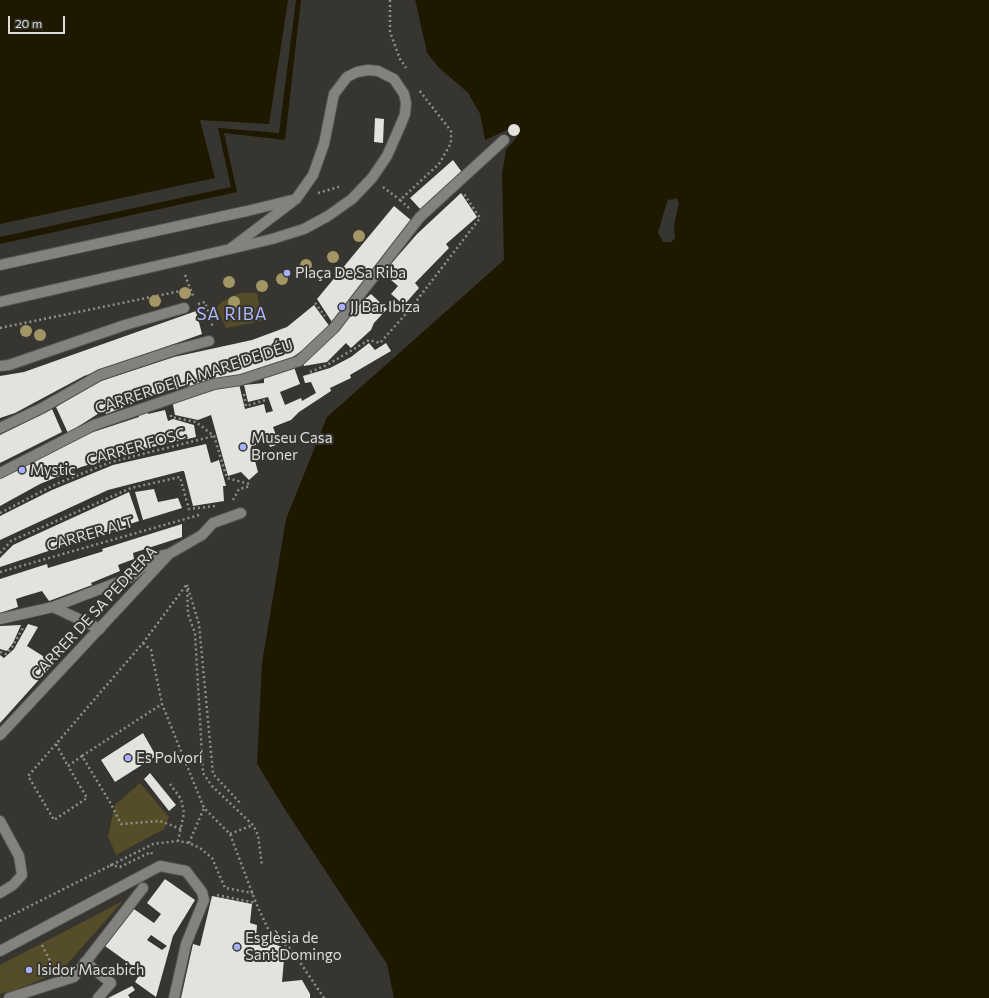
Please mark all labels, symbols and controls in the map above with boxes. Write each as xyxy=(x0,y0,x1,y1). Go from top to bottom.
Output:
scale bar xyxy=(10,8,67,34)
text: 20 m xyxy=(15,16,42,30)
place label: Plaça De Sa Riba xyxy=(295,264,406,282)
marker: Plaça De Sa Riba xyxy=(282,268,292,278)
place label: JJ Bar Ibiza xyxy=(350,298,420,316)
marker: JJ Bar Ibiza xyxy=(337,302,347,312)
district label: SA RIBA xyxy=(197,304,267,324)
street label: CARRER DE LA MARE DE DÉU xyxy=(93,336,295,418)
street label: CARRER FOSC xyxy=(84,424,188,470)
place label: Museu Casa Broner xyxy=(251,429,332,464)
marker: Museu Casa Broner xyxy=(238,442,248,452)
place label: Mystic xyxy=(30,461,76,479)
marker: Mystic xyxy=(17,465,27,475)
street label: CARRER ALT xyxy=(44,513,136,555)
street label: CARRER DE SA PEDRERA xyxy=(27,542,161,684)
place label: Es Polvorí xyxy=(136,749,203,767)
marker: Es Polvorí xyxy=(123,753,133,763)
place label: Esglèsia de Sant Domingo xyxy=(245,929,342,964)
marker: Esglèsia de Sant Domingo xyxy=(232,942,242,952)
place label: Isidor Macabich xyxy=(37,961,144,979)
marker: Isidor Macabich xyxy=(24,965,34,975)

